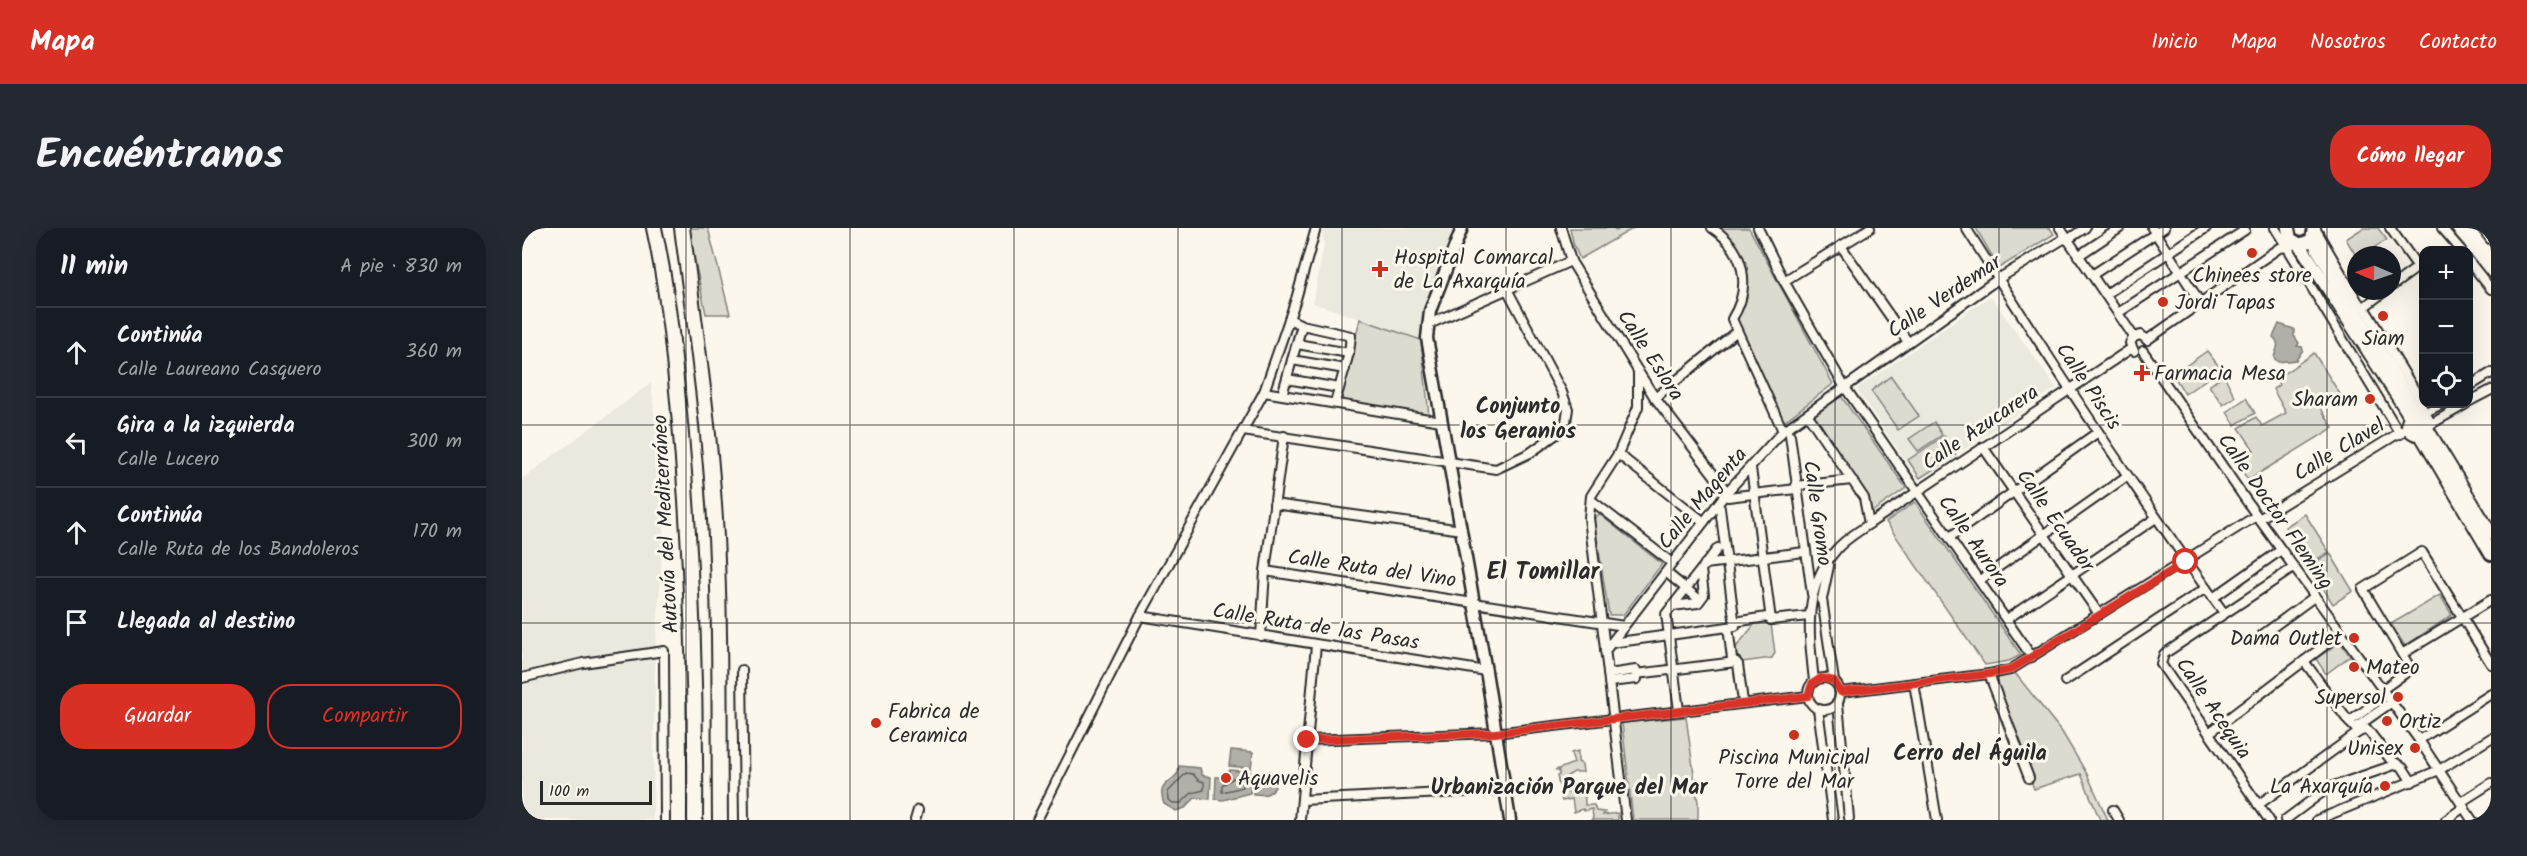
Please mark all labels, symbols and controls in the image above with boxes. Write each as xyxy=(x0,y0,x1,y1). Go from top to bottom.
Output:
text: Mapa xyxy=(30,20,95,65)
text: Inicio xyxy=(2151,26,2198,59)
text: Mapa xyxy=(2231,26,2277,59)
text: Nosotros xyxy=(2310,26,2386,59)
text: Contacto xyxy=(2419,26,2497,59)
text: Encuéntranos xyxy=(36,123,283,190)
button: Cómo llegar xyxy=(2330,125,2491,188)
place label: Hospital Comarcal de La Axarquía xyxy=(1394,242,1553,299)
text: 11 min xyxy=(60,246,128,288)
street label: Calle Verdemar xyxy=(1881,246,2009,348)
marker: Chinees store xyxy=(2245,246,2259,260)
north arrow xyxy=(2347,246,2401,300)
map controls xyxy=(2419,246,2473,408)
button: + xyxy=(2419,246,2473,300)
text: A pie · 830 m xyxy=(340,251,462,283)
marker: Hospital Comarcal de La Axarquía xyxy=(1371,260,1389,278)
place label: Chinees store xyxy=(2192,260,2312,293)
place label: Jordi Tapas xyxy=(2175,287,2275,320)
marker: Jordi Tapas xyxy=(2156,295,2170,309)
button: − xyxy=(2419,300,2473,354)
street label: Calle Eslora xyxy=(1608,304,1692,408)
marker: Siam xyxy=(2376,309,2390,323)
text: Continúa xyxy=(117,319,202,354)
place label: Siam xyxy=(2362,323,2404,356)
icon: ahead xyxy=(60,336,93,369)
text: 360 m xyxy=(406,336,462,368)
street label: Calle Piscis xyxy=(2046,336,2129,437)
text: Calle Laureano Casquero xyxy=(117,354,322,386)
button: locate xyxy=(2419,354,2473,408)
place label: Farmacia Mesa xyxy=(2154,358,2286,391)
marker: Farmacia Mesa xyxy=(2135,366,2149,380)
street label: Calle Azucarera xyxy=(1916,377,2046,480)
place label: Sharam xyxy=(2292,384,2358,417)
district label: Conjunto los Geranios xyxy=(1460,390,1577,450)
marker: Sharam xyxy=(2363,392,2377,406)
text: Gira a la izquierda xyxy=(117,409,295,444)
street label: Calle Clavel xyxy=(2288,410,2392,491)
street label: Autovía del Mediterráneo xyxy=(644,414,689,634)
icon: left xyxy=(60,426,93,459)
text: 300 m xyxy=(407,426,462,458)
street label: Calle Doctor Fleming xyxy=(2208,427,2341,597)
street label: Calle Magenta xyxy=(1650,440,1756,558)
text: Calle Lucero xyxy=(117,444,219,476)
street label: Calle Gromo xyxy=(1793,458,1840,568)
street label: Calle Ecuador xyxy=(2007,463,2103,580)
street label: Calle Aurora xyxy=(1929,489,2017,595)
text: Continúa xyxy=(117,499,202,534)
icon: ahead xyxy=(60,516,93,549)
text: 170 m xyxy=(413,516,462,548)
text: Calle Ruta de los Bandoleros xyxy=(117,534,359,566)
street label: Calle Ruta del Vino xyxy=(1285,541,1458,598)
route start xyxy=(2172,548,2198,574)
district label: El Tomillar xyxy=(1487,553,1601,592)
street label: Calle Ruta de las Pasas xyxy=(1210,595,1422,660)
text: Llegada al destino xyxy=(117,605,295,640)
icon: arrive xyxy=(60,606,93,639)
place label: Dama Outlet xyxy=(2230,623,2343,656)
marker: Dama Outlet xyxy=(2347,631,2361,645)
street label: Calle Acequia xyxy=(2166,651,2259,767)
place label: Mateo xyxy=(2366,652,2420,685)
marker: Mateo xyxy=(2347,660,2361,674)
place label: Supersol xyxy=(2315,682,2386,715)
button: Guardar xyxy=(60,684,255,749)
button: Compartir xyxy=(267,684,462,749)
marker: Supersol xyxy=(2391,690,2405,704)
place label: Fabrica de Ceramica xyxy=(888,696,980,753)
place label: Ortiz xyxy=(2399,706,2441,739)
marker: Ortiz xyxy=(2380,714,2394,728)
marker: Fabrica de Ceramica xyxy=(869,716,883,730)
route end xyxy=(1293,726,1319,752)
marker: Piscina Municipal Torre del Mar xyxy=(1787,728,1801,742)
place label: Unisex xyxy=(2347,733,2404,766)
district label: Cerro del Águila xyxy=(1893,737,2047,772)
marker: Unisex xyxy=(2408,741,2422,755)
place label: Piscina Municipal Torre del Mar xyxy=(1718,742,1870,799)
place label: Aquavelis xyxy=(1238,763,1318,796)
marker: Aquavelis xyxy=(1219,771,1233,785)
district label: Urbanización Parque del Mar xyxy=(1431,771,1708,806)
place label: La Axarquía xyxy=(2270,771,2373,804)
scale bar xyxy=(540,778,652,806)
text: 100 m xyxy=(549,779,589,804)
marker: La Axarquía xyxy=(2378,779,2392,793)

